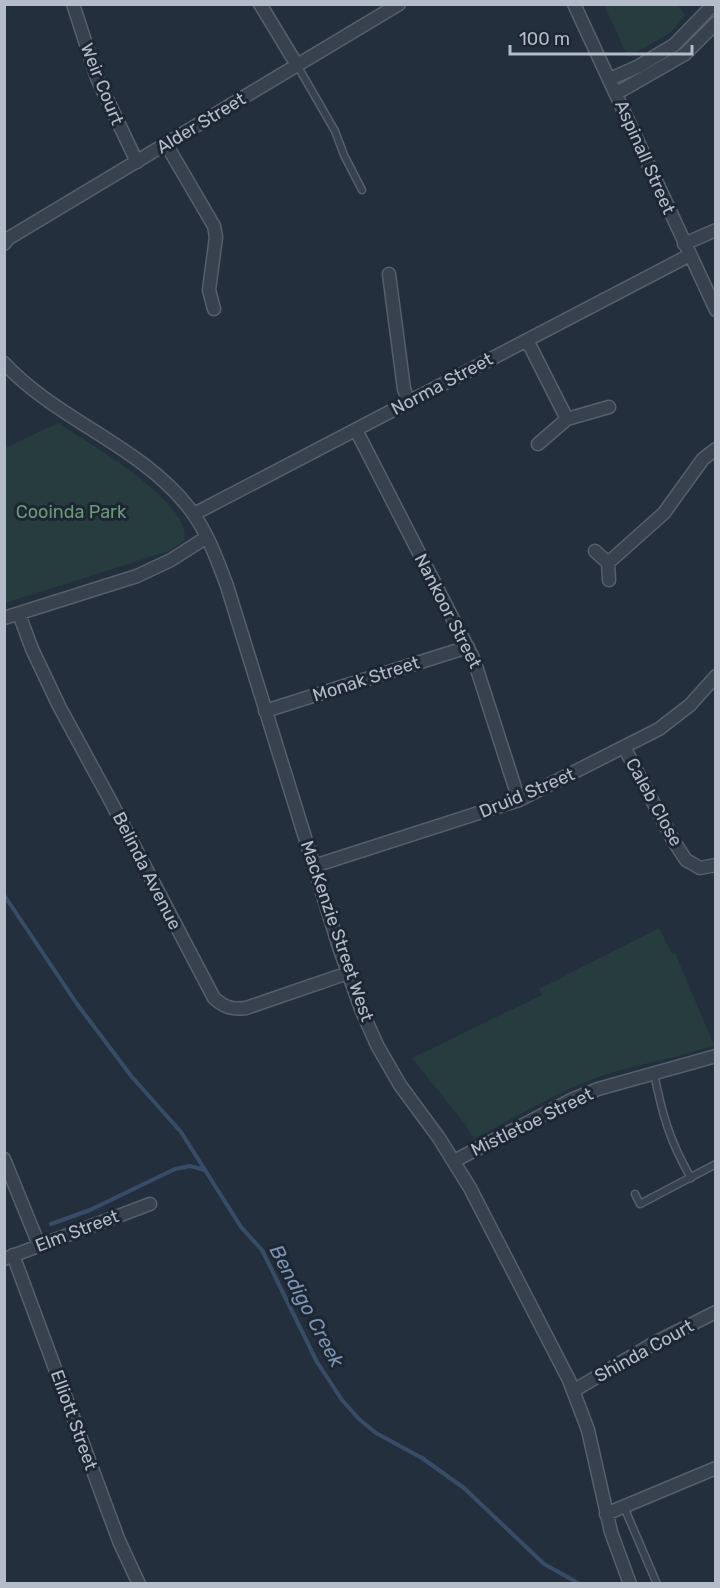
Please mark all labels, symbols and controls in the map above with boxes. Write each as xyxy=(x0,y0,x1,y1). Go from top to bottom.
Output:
scale bar xyxy=(510,18,692,56)
text: 100 m xyxy=(519,28,570,50)
street label: Weir Court xyxy=(76,40,128,128)
street label: Alder Street xyxy=(152,88,250,158)
street label: Aspinall Street xyxy=(610,97,680,217)
street label: Norma Street xyxy=(387,348,497,420)
park label: Cooinda Park xyxy=(16,501,127,523)
street label: Nankoor Street xyxy=(410,550,486,672)
street label: Monak Street xyxy=(310,651,422,707)
street label: Caleb Close xyxy=(621,754,687,850)
street label: Druid Street xyxy=(476,763,578,823)
street label: Belinda Avenue xyxy=(108,808,186,934)
street label: MacKenzie Street West xyxy=(296,838,378,1024)
street label: Mistletoe Street xyxy=(467,1083,597,1161)
street label: Elm Street xyxy=(32,1205,122,1257)
water label: Bendigo Creek xyxy=(265,1241,350,1372)
street label: Shinda Court xyxy=(591,1315,697,1387)
street label: Elliott Street xyxy=(46,1367,102,1473)

